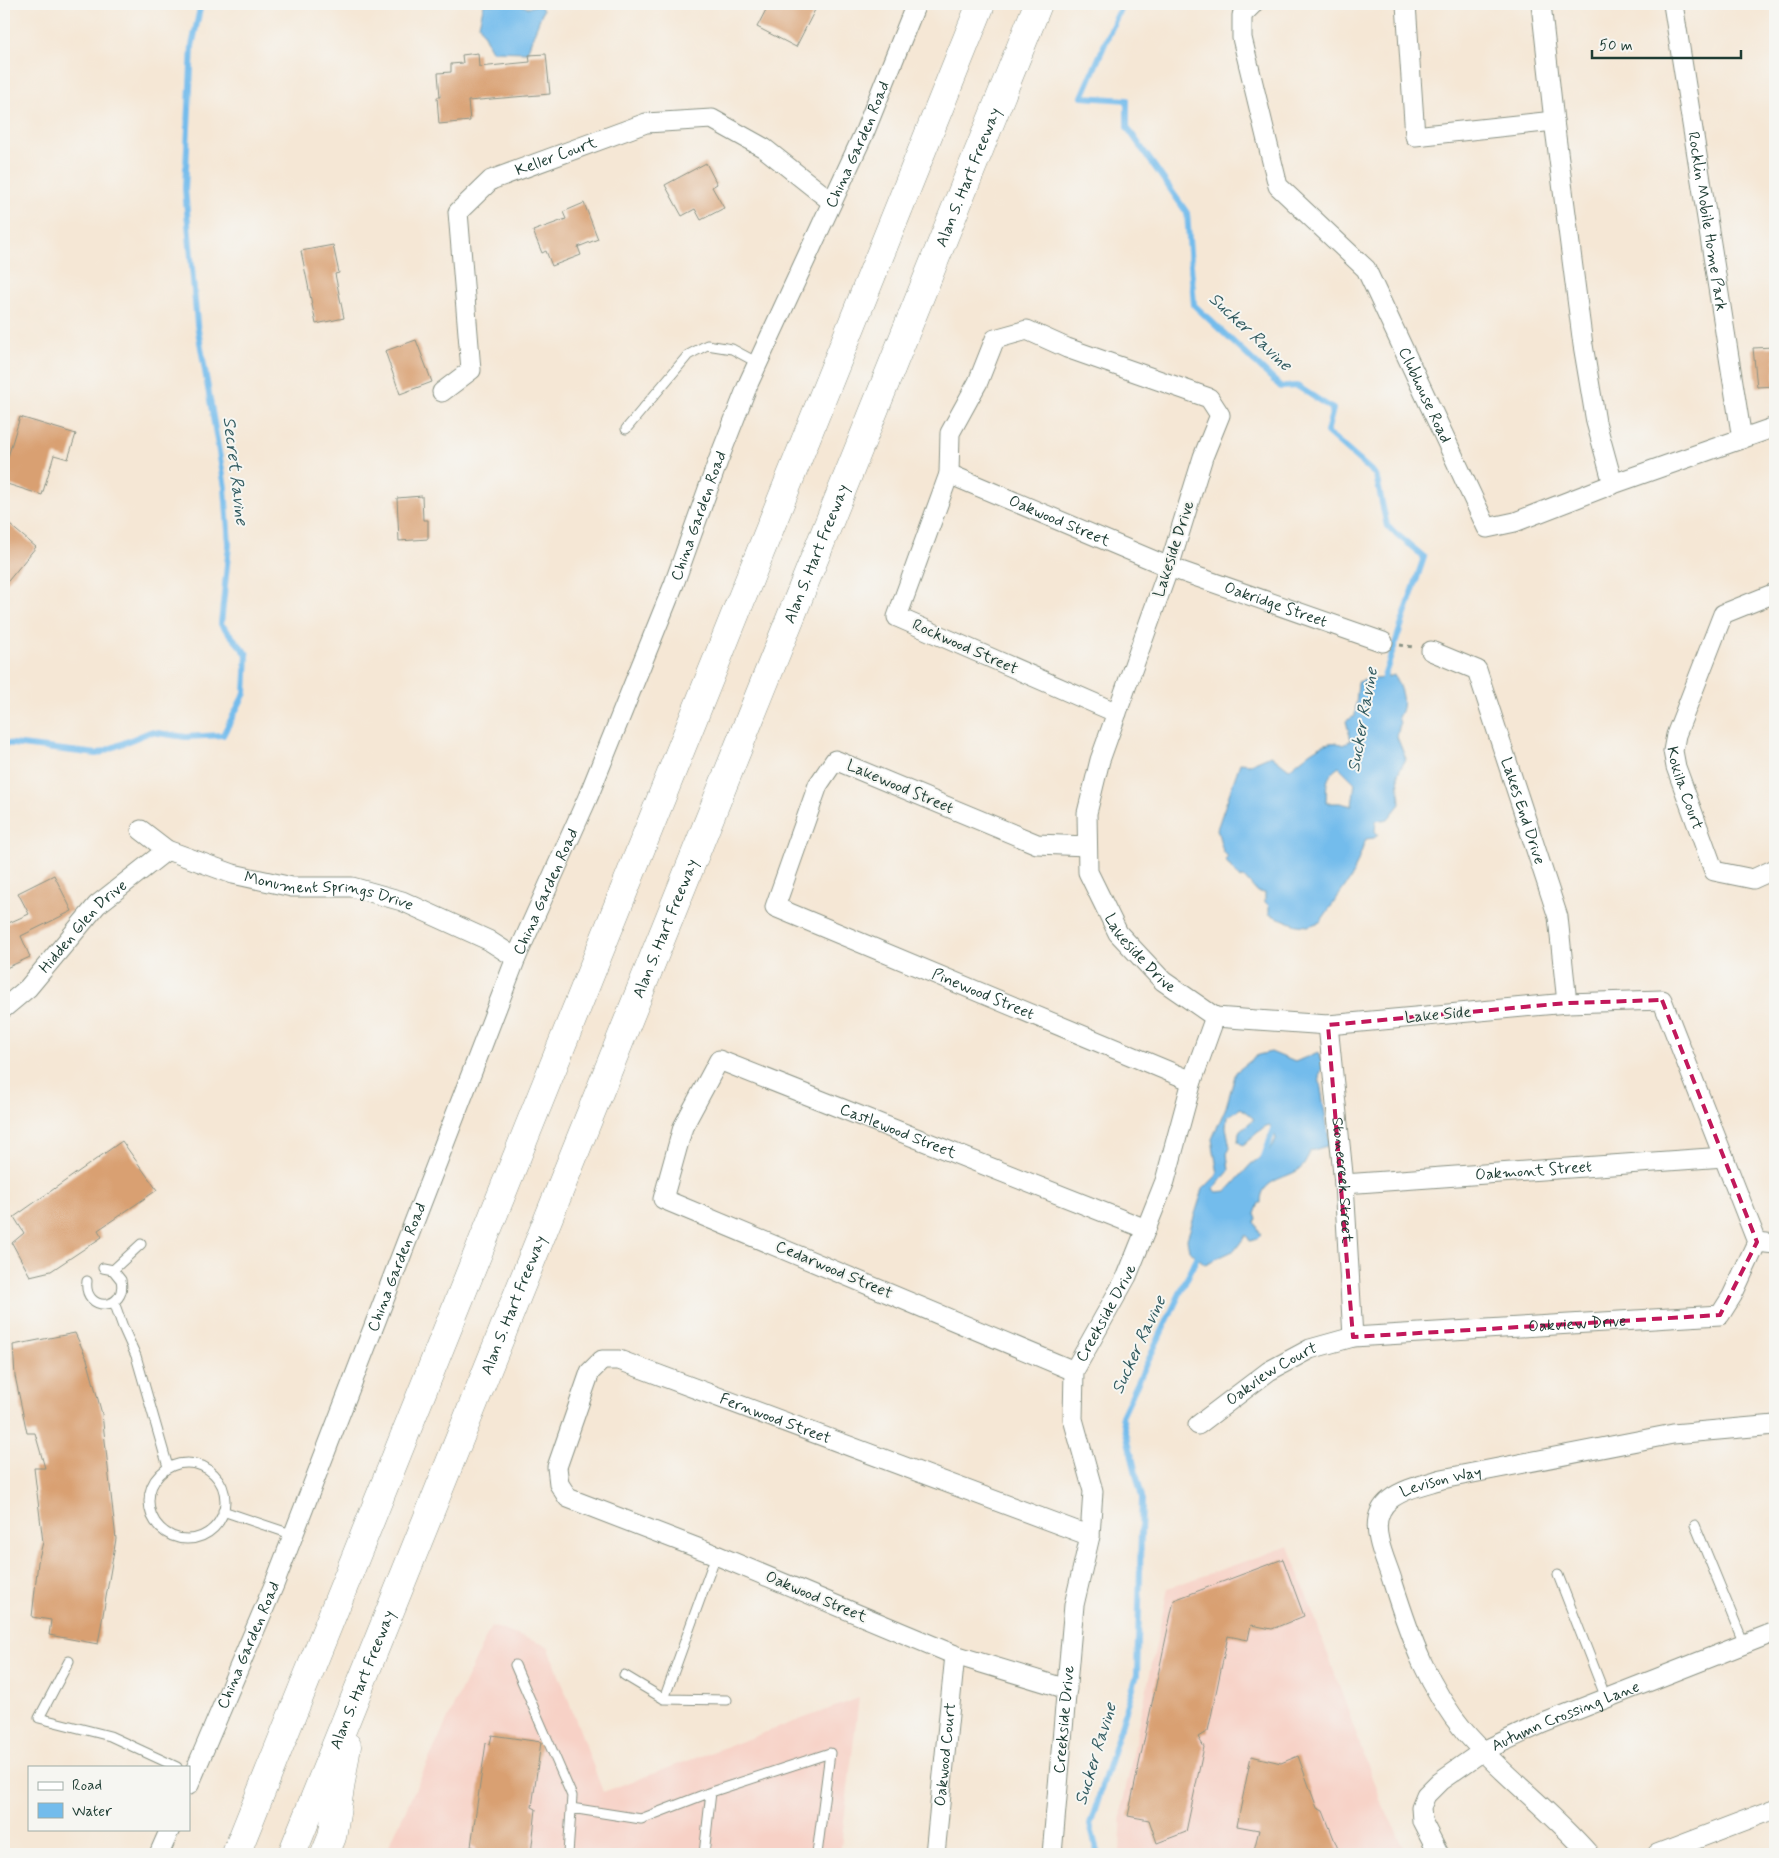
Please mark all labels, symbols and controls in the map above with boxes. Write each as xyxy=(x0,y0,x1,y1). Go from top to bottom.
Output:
scale bar xyxy=(1592,28,1740,60)
text: 50 m xyxy=(1599,36,1633,56)
street label: China Garden Road xyxy=(820,78,894,211)
street label: Alan S. Hart Freeway xyxy=(931,104,1006,250)
street label: Rocklin Mobile Home Park xyxy=(1683,130,1732,313)
street label: Keller Court xyxy=(512,131,600,181)
water label: Sucker Ravine xyxy=(1203,287,1297,377)
street label: Clubhouse Road xyxy=(1394,344,1456,446)
water label: Secret Ravine xyxy=(216,416,254,527)
street label: China Garden Road xyxy=(666,448,731,584)
street label: Alan S. Hart Freeway xyxy=(779,481,854,626)
street label: Oakwood Street xyxy=(1006,490,1114,552)
street label: Lakeside Drive xyxy=(1149,498,1200,600)
street label: Oakridge Street xyxy=(1222,577,1330,632)
street label: Rockwood Street xyxy=(909,614,1022,680)
water label: Sucker Ravine xyxy=(1342,665,1384,774)
street label: Kokila Court xyxy=(1662,745,1709,833)
street label: Lakewood Street xyxy=(843,755,957,819)
street label: Lakes End Drive xyxy=(1496,755,1550,867)
street label: China Garden Road xyxy=(508,825,583,958)
street label: Alan S. Hart Freeway xyxy=(628,856,703,1001)
street label: Monument Springs Drive xyxy=(242,866,417,915)
street label: Hidden Glen Drive xyxy=(34,875,131,978)
street label: Lakeside Drive xyxy=(1100,910,1181,998)
street label: Pinewood Street xyxy=(929,963,1038,1025)
street label: Lake Side xyxy=(1404,1002,1472,1028)
street label: Castlewood Street xyxy=(837,1098,960,1164)
street label: Stonecreek Street xyxy=(1327,1116,1358,1245)
street label: Oakmont Street xyxy=(1474,1156,1593,1185)
street label: China Garden Road xyxy=(362,1200,431,1335)
street label: Alan S. Hart Freeway xyxy=(476,1232,551,1378)
street label: Cedarwood Street xyxy=(772,1236,896,1304)
street label: Creekside Drive xyxy=(1071,1261,1141,1366)
water label: Sucker Ravine xyxy=(1106,1291,1173,1398)
street label: Oakview Drive xyxy=(1528,1310,1627,1337)
street label: Oakview Court xyxy=(1222,1337,1319,1410)
street label: Fernwood Street xyxy=(717,1388,834,1449)
street label: Levison Way xyxy=(1397,1461,1483,1502)
street label: Oakwood Street xyxy=(762,1566,870,1628)
street label: China Garden Road xyxy=(212,1578,285,1712)
street label: Alan S. Hart Freeway xyxy=(325,1607,400,1752)
street label: Creekside Drive xyxy=(1049,1664,1079,1775)
street label: Autumn Crossing Lane xyxy=(1488,1676,1642,1756)
water label: Sucker Ravine xyxy=(1069,1699,1123,1808)
street label: Oakwood Court xyxy=(929,1701,961,1807)
legend xyxy=(28,1766,190,1830)
text: Road xyxy=(72,1776,102,1796)
text: Water xyxy=(72,1802,112,1822)

